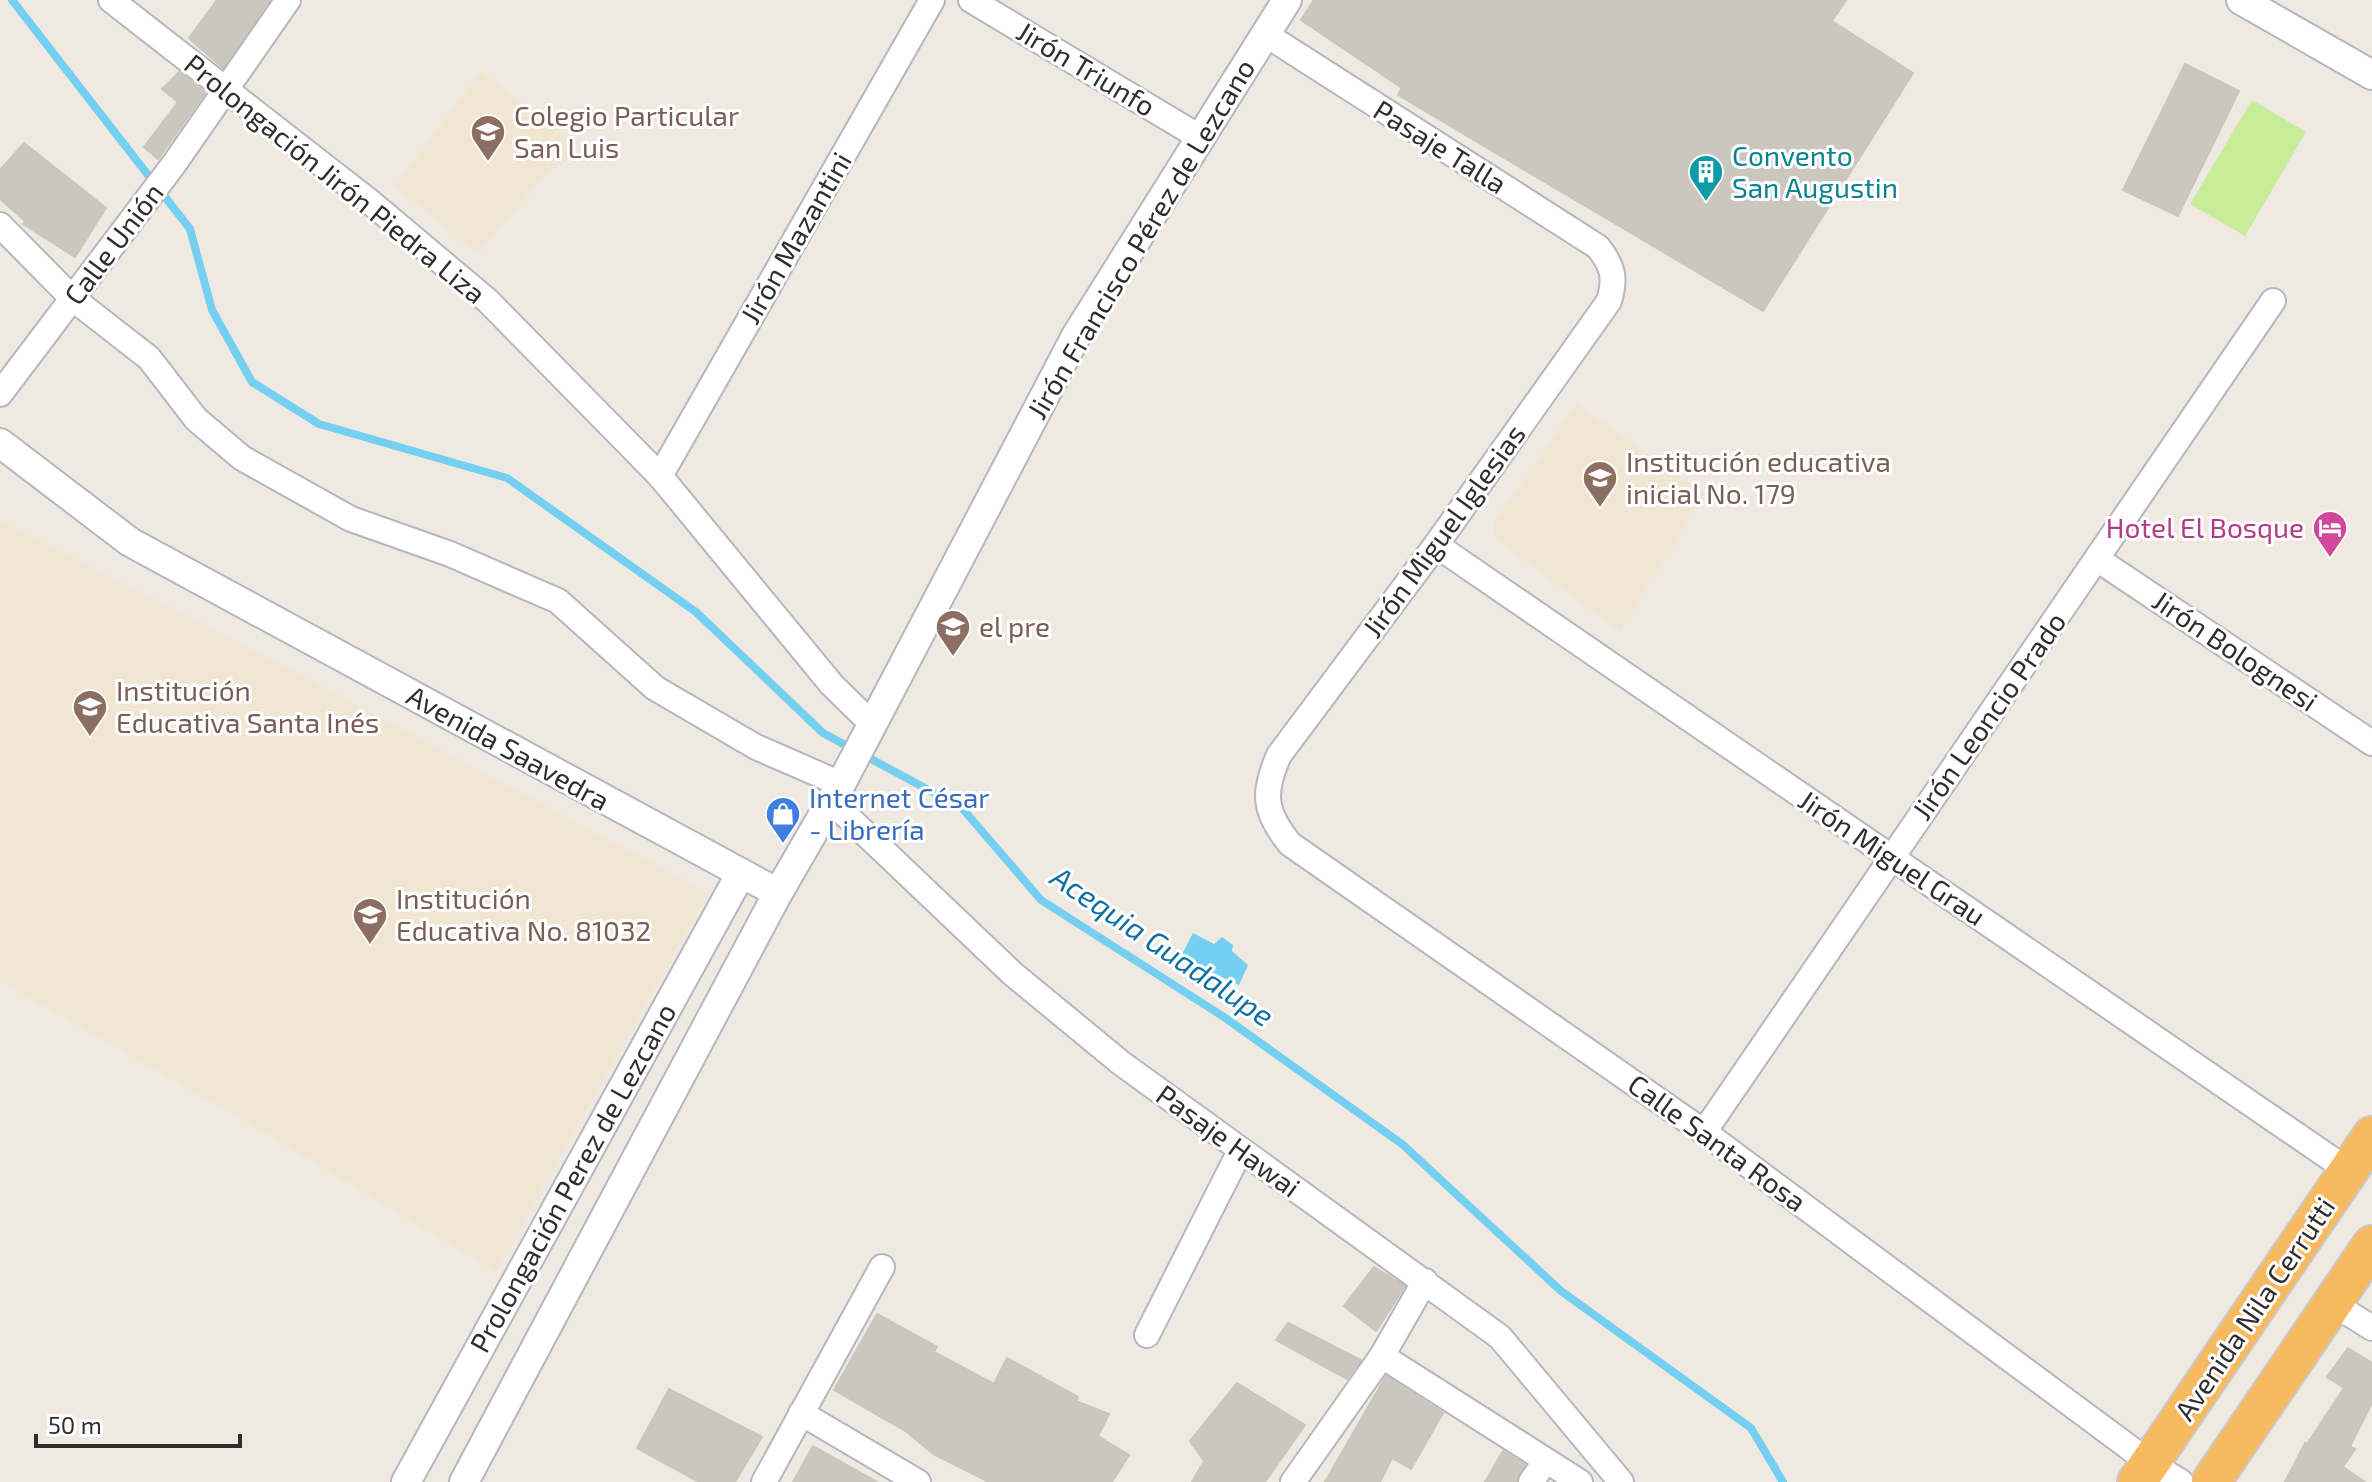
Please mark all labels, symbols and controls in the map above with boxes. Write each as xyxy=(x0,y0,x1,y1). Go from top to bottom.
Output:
street label: Jirón Triunfo xyxy=(1011,14,1162,123)
street label: Prolongación Jirón Piedra Liza xyxy=(178,46,493,310)
street label: Jirón Francisco Pérez de Lezcano xyxy=(1019,52,1261,425)
street label: Pasaje Talla xyxy=(1368,92,1513,200)
place label: Colegio Particular San Luis xyxy=(514,98,739,164)
school or university icon: Colegio Particular San Luis xyxy=(469,113,507,163)
place label: Convento San Augustin xyxy=(1732,138,1898,204)
street label: Jirón Mazantini xyxy=(732,146,858,329)
building icon: Convento San Augustin xyxy=(1687,153,1725,203)
street label: Calle Unión xyxy=(57,176,170,311)
street label: Jirón Miguel Iglesias xyxy=(1355,417,1532,643)
place label: Institución educativa inicial No. 179 xyxy=(1626,444,1891,510)
school or university icon: Institución educativa inicial No. 179 xyxy=(1581,459,1619,509)
hotel icon: Hotel El Bosque xyxy=(2311,509,2349,559)
place label: Hotel El Bosque xyxy=(2106,510,2304,544)
street label: Jirón Bolognesi xyxy=(2147,583,2324,718)
street label: Jirón Leoncio Prado xyxy=(1904,605,2072,826)
school or university icon: el pre xyxy=(934,608,972,658)
place label: el pre xyxy=(979,609,1050,643)
place label: Institución Educativa Santa Inés xyxy=(116,673,379,739)
street label: Avenida Saavedra xyxy=(401,677,616,817)
school or university icon: Institución Educativa Santa Inés xyxy=(71,688,109,738)
place label: Internet César - Librería xyxy=(809,780,990,846)
street label: Jirón Miguel Grau xyxy=(1793,782,1992,932)
shop icon: Internet César - Librería xyxy=(764,795,802,845)
water label: Acequia Guadalupe xyxy=(1044,857,1281,1033)
place label: Institución Educativa No. 81032 xyxy=(396,881,651,947)
school or university icon: Institución Educativa No. 81032 xyxy=(351,896,389,946)
street label: Prolongación Perez de Lezcano xyxy=(462,997,682,1358)
street label: Calle Santa Rosa xyxy=(1622,1066,1813,1218)
street label: Pasaje Hawai xyxy=(1150,1077,1307,1204)
street label: Avenida Nila Cerrutti xyxy=(2167,1190,2341,1426)
scale bar xyxy=(36,1398,240,1448)
text: 50 m xyxy=(48,1410,102,1439)

